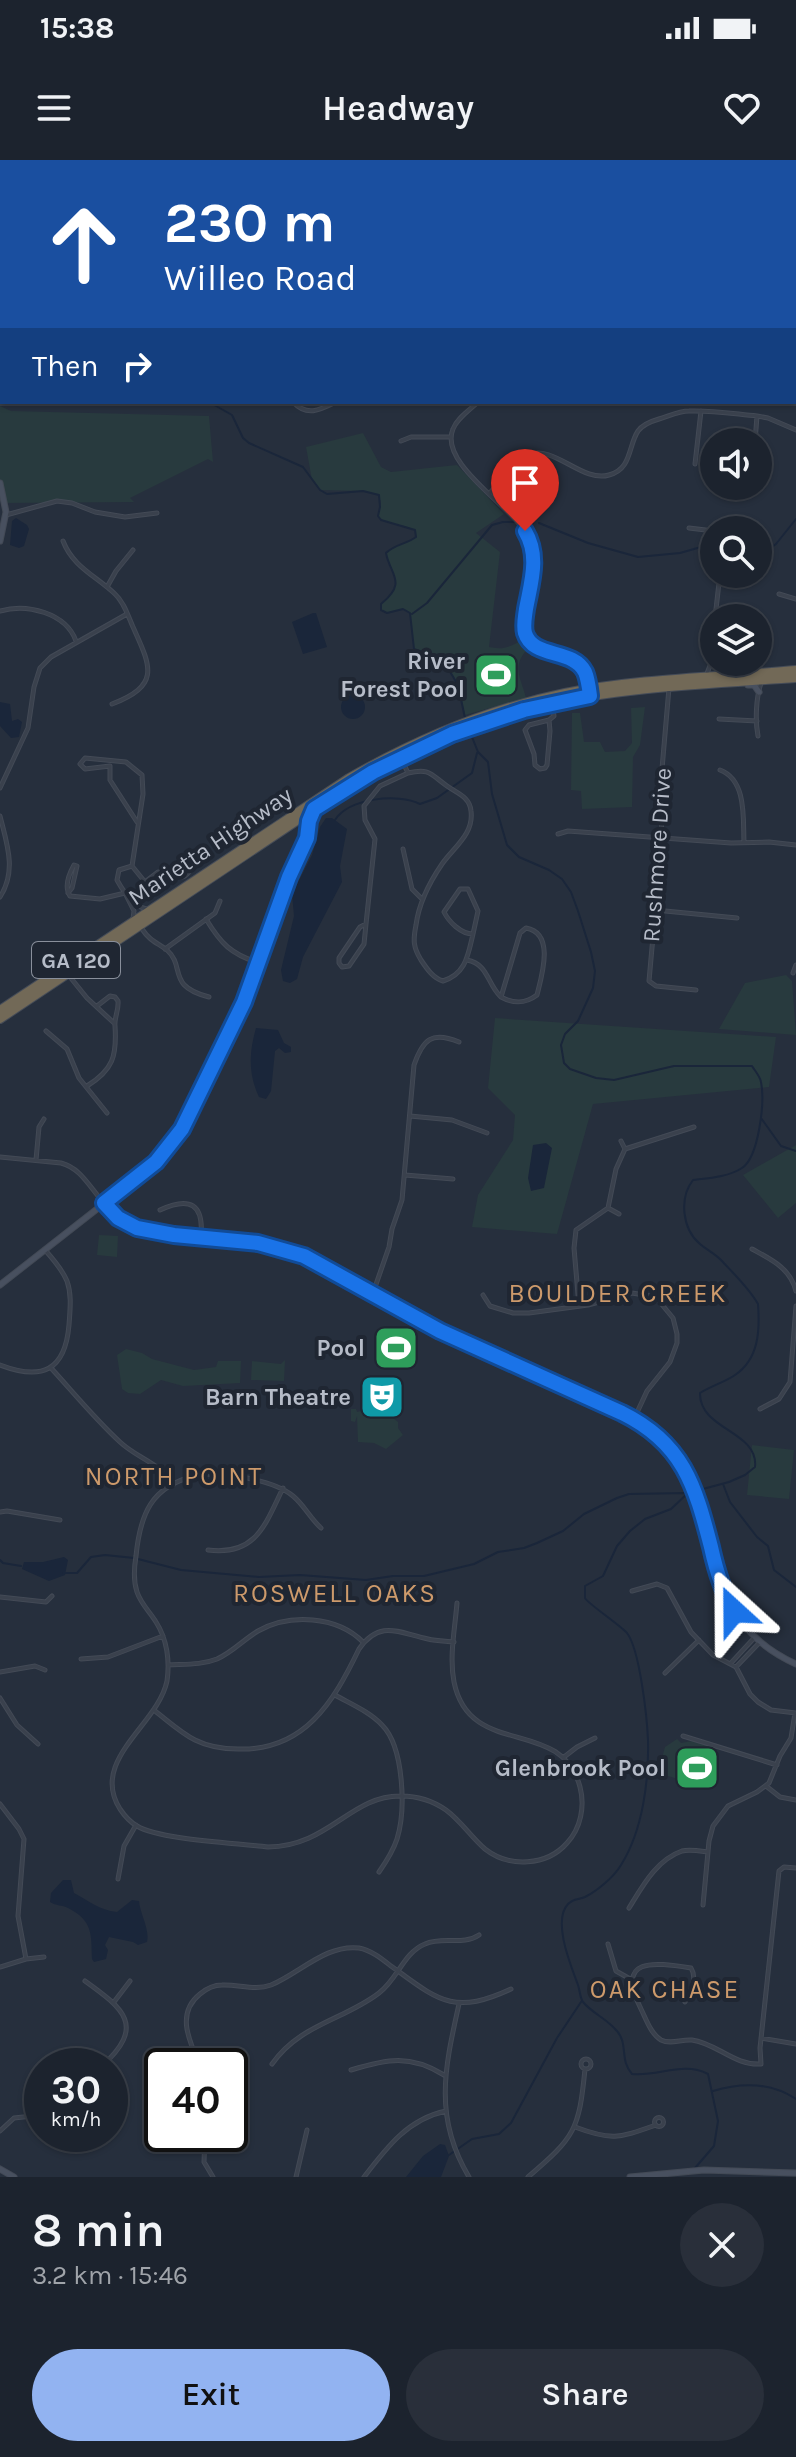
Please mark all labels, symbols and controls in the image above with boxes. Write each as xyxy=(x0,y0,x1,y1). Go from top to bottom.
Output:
text: 15:38 xyxy=(40,10,114,46)
icon: menu xyxy=(32,86,76,130)
icon: heart xyxy=(720,86,764,130)
text: Headway xyxy=(322,87,474,129)
text: 230 m xyxy=(164,190,335,255)
icon: ahead xyxy=(32,192,136,296)
text: Willeo Road xyxy=(164,257,357,299)
icon: right xyxy=(115,344,159,388)
text: Then xyxy=(32,348,99,384)
map controls xyxy=(700,428,772,676)
button: sound xyxy=(700,428,772,500)
pin xyxy=(491,449,559,531)
icon: arrive xyxy=(503,461,547,505)
button: search xyxy=(700,516,772,588)
button: layers xyxy=(700,604,772,676)
place label: River Forest Pool xyxy=(340,647,466,703)
sports icon: River Forest Pool xyxy=(472,651,520,699)
street label: Rushmore Drive xyxy=(637,767,677,943)
street label: Marietta Highway xyxy=(123,781,297,911)
road number: GA 120 xyxy=(32,942,120,978)
district label: BOULDER CREEK xyxy=(509,1278,727,1309)
sports icon: Pool xyxy=(372,1324,420,1372)
place label: Pool xyxy=(317,1334,365,1362)
theatre icon: Barn Theatre xyxy=(358,1373,406,1421)
place label: Barn Theatre xyxy=(205,1383,351,1411)
district label: NORTH POINT xyxy=(85,1461,263,1492)
position arrow xyxy=(692,1569,776,1653)
district label: ROSWELL OAKS xyxy=(233,1578,437,1609)
sports icon: Glenbrook Pool xyxy=(673,1744,721,1792)
place label: Glenbrook Pool xyxy=(495,1754,666,1782)
district label: OAK CHASE xyxy=(590,1974,740,2005)
speed limit sign: 40 xyxy=(144,2048,248,2152)
text: 30 xyxy=(51,2066,101,2113)
text: km/h xyxy=(51,2108,101,2131)
text: 8 min xyxy=(32,2202,165,2258)
button: close xyxy=(680,2203,764,2287)
text: 3.2 km · 15:46 xyxy=(32,2260,188,2291)
button: Exit xyxy=(32,2349,390,2441)
button: Share xyxy=(406,2349,764,2441)

